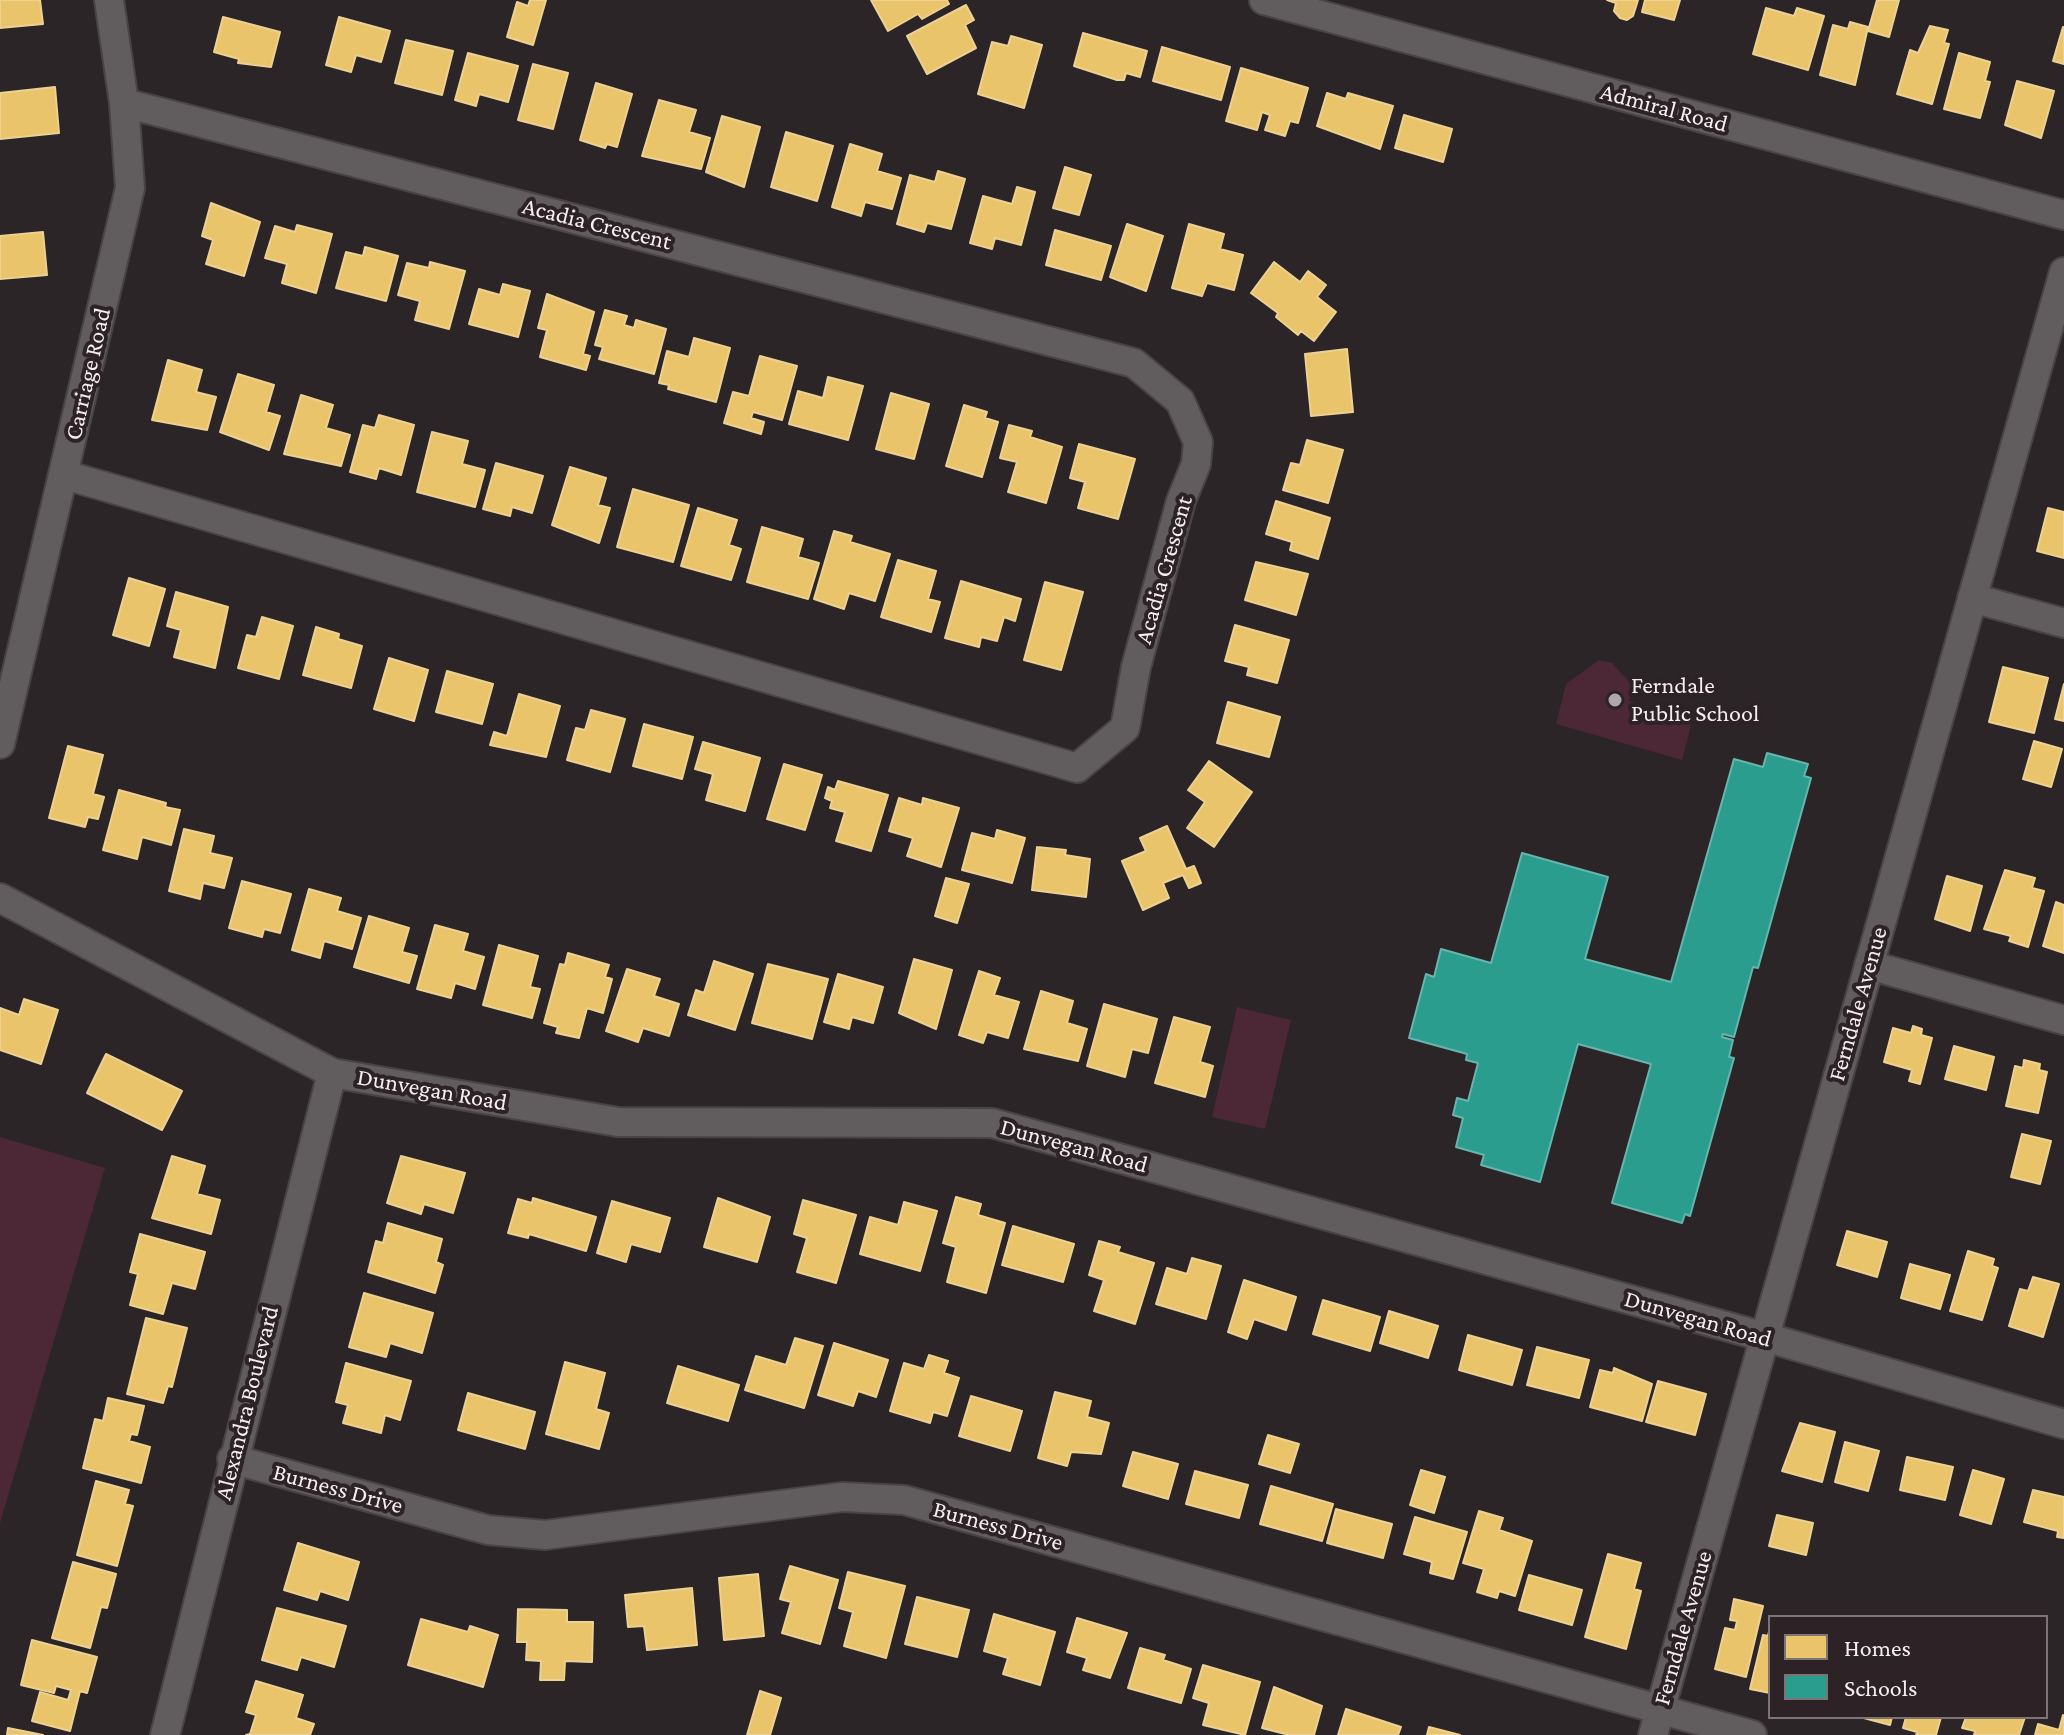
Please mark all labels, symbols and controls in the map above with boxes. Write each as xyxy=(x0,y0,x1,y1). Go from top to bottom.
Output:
street label: Admiral Road xyxy=(1597,77,1731,139)
street label: Acadia Crescent xyxy=(519,192,675,256)
street label: Carriage Road xyxy=(59,305,117,443)
street label: Acadia Crescent xyxy=(1129,493,1199,647)
place label: Ferndale Public School xyxy=(1631,672,1759,728)
marker: Ferndale Public School xyxy=(1606,691,1624,709)
street label: Ferndale Avenue xyxy=(1822,924,1894,1084)
street label: Dunvegan Road xyxy=(355,1063,509,1117)
street label: Dunvegan Road xyxy=(997,1112,1151,1180)
street label: Dunvegan Road xyxy=(1621,1284,1775,1354)
street label: Alexandra Boulevard xyxy=(209,1303,285,1503)
street label: Burness Drive xyxy=(270,1458,406,1520)
street label: Burness Drive xyxy=(930,1495,1066,1557)
street label: Ferndale Avenue xyxy=(1647,1548,1719,1708)
legend xyxy=(1768,1615,2048,1719)
text: Homes xyxy=(1844,1634,1911,1661)
text: Schools xyxy=(1844,1674,1918,1701)

